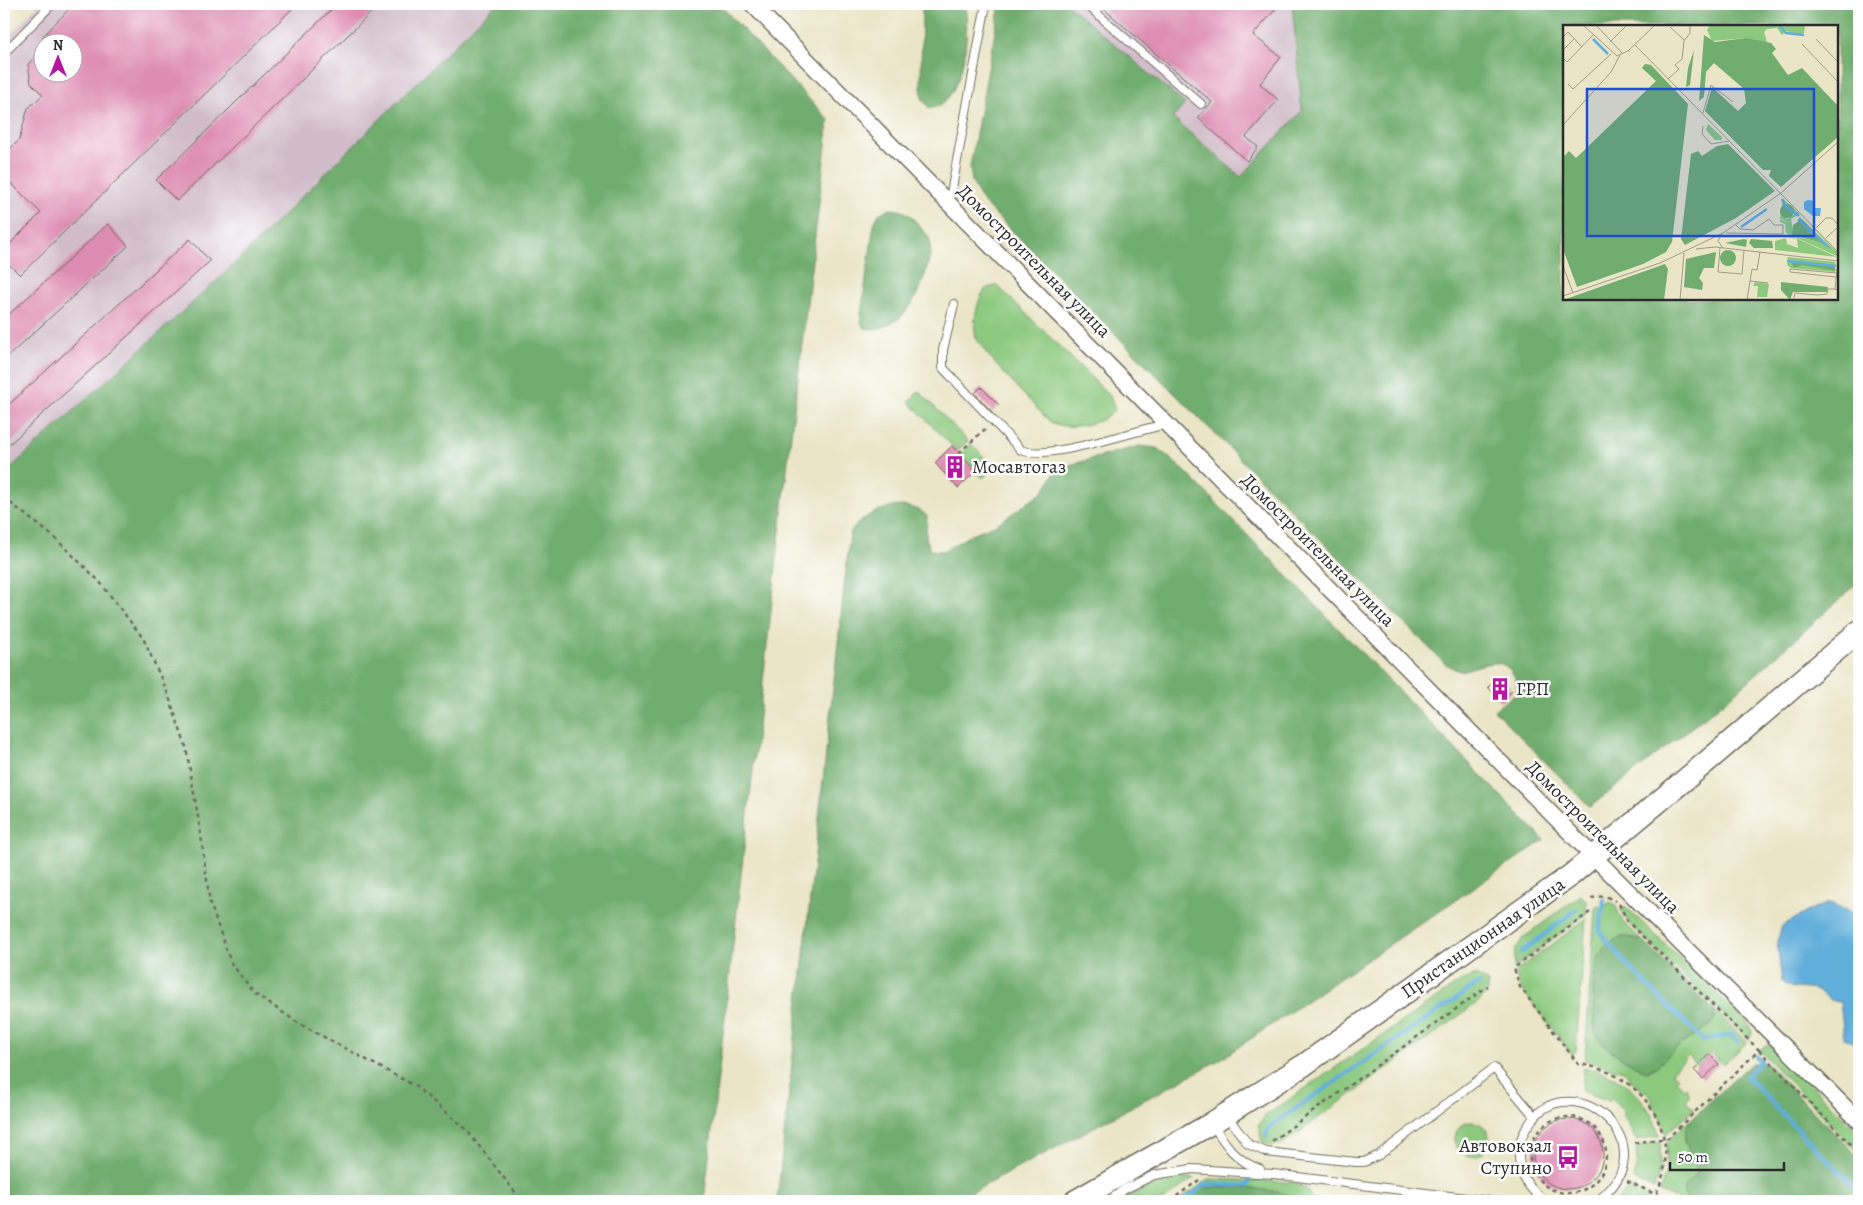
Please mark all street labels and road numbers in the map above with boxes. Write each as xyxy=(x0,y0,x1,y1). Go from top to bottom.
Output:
street label: Домостроительная улица xyxy=(951,178,1117,344)
street label: Домостроительная улица xyxy=(1235,467,1401,633)
street label: Домостроительная улица xyxy=(1520,754,1686,920)
street label: Пристанционная улица xyxy=(1396,871,1570,1004)

